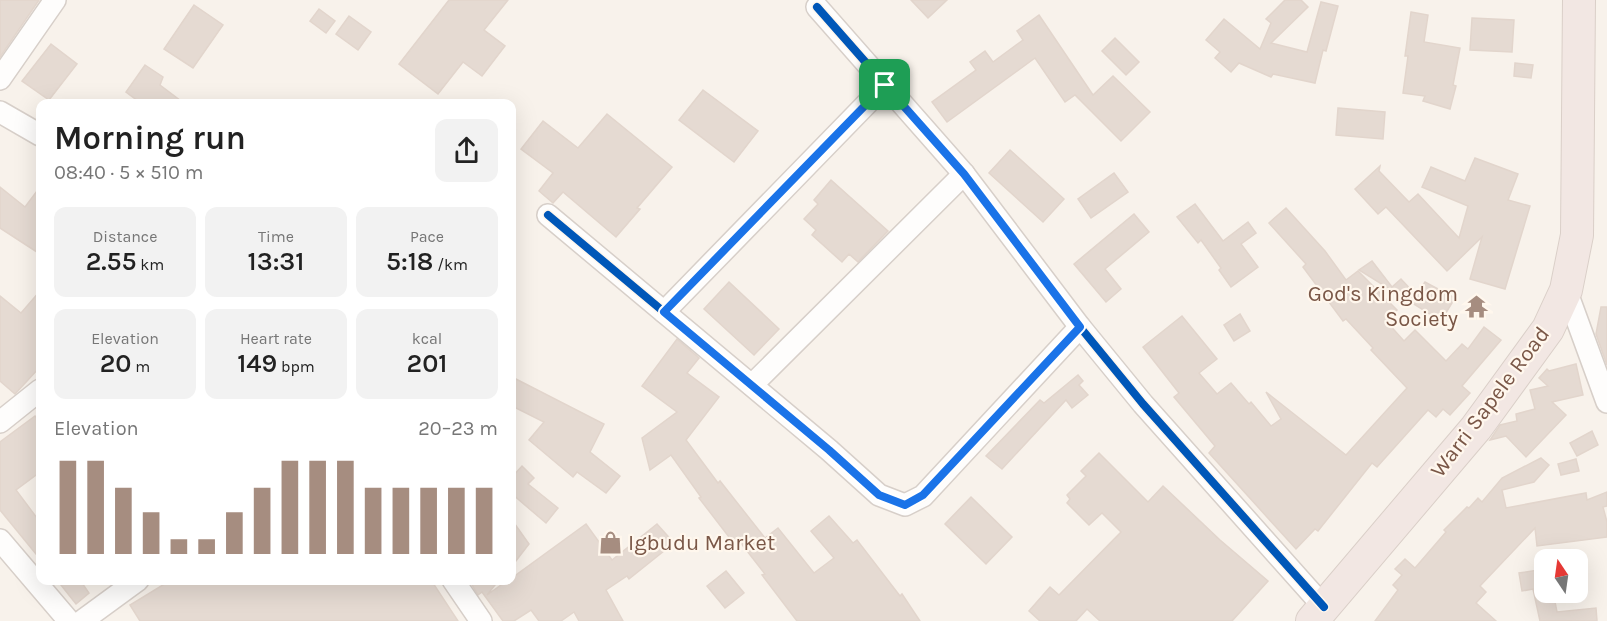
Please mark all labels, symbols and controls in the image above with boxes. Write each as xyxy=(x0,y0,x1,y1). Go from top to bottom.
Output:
pin xyxy=(859,59,910,110)
icon: arrive xyxy=(868,68,901,101)
text: Morning run xyxy=(54,119,246,157)
button: share xyxy=(435,119,498,182)
text: 08:40 · 5 × 510 m xyxy=(54,161,203,184)
text: Distance xyxy=(93,227,157,246)
text: Time xyxy=(258,227,294,246)
text: Pace xyxy=(410,227,444,246)
text: 2.55 xyxy=(86,246,137,277)
text: 13:31 xyxy=(248,246,304,277)
text: 5:18 xyxy=(386,246,433,277)
text: km xyxy=(137,255,164,274)
text: /km xyxy=(433,255,468,274)
place label: God's Kingdom Society xyxy=(1308,281,1458,332)
temple icon: God's Kingdom Society xyxy=(1463,294,1489,320)
street label: Warri Sapele Road xyxy=(1425,322,1555,482)
text: Elevation xyxy=(91,329,159,348)
text: Heart rate xyxy=(240,329,312,348)
text: kcal xyxy=(412,329,442,348)
text: 20 xyxy=(100,348,131,379)
text: 149 xyxy=(237,348,277,379)
text: 201 xyxy=(407,348,447,379)
text: m xyxy=(131,357,150,376)
text: bpm xyxy=(277,357,315,376)
text: Elevation xyxy=(54,417,139,440)
text: 20–23 m xyxy=(418,417,498,440)
shop icon: Igbudu Market xyxy=(597,530,623,556)
place label: Igbudu Market xyxy=(628,530,775,556)
north arrow xyxy=(1534,549,1588,603)
map controls xyxy=(1534,549,1588,603)

